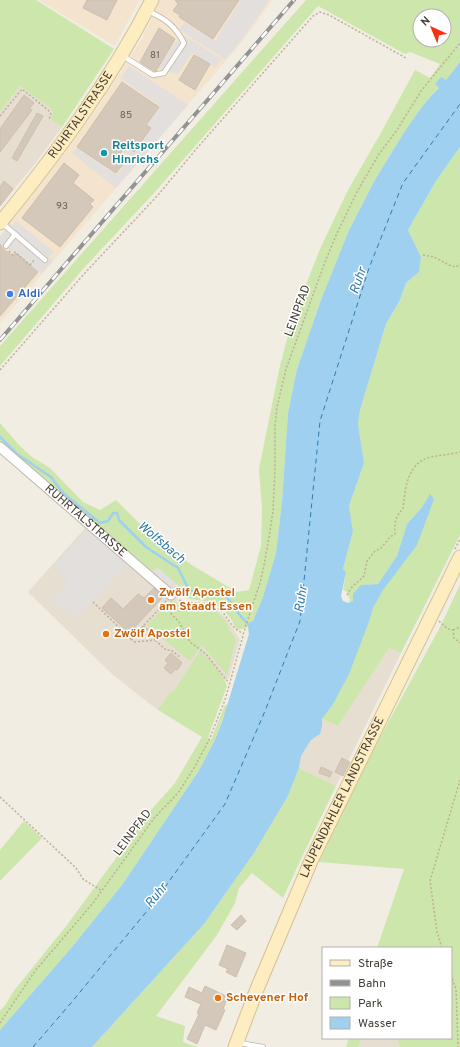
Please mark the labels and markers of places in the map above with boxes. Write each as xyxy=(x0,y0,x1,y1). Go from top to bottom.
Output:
place label: Reitsport Hinrichs xyxy=(112,138,164,168)
marker: Reitsport Hinrichs xyxy=(99,148,109,158)
place label: Aldi xyxy=(18,286,40,302)
marker: Aldi xyxy=(5,289,15,299)
place label: Zwölf Apostel am Staadt Essen xyxy=(159,585,252,615)
marker: Zwölf Apostel am Staadt Essen xyxy=(146,595,156,605)
place label: Zwölf Apostel xyxy=(114,626,190,642)
marker: Zwölf Apostel xyxy=(101,629,111,639)
place label: Schevener Hof xyxy=(226,990,309,1006)
marker: Schevener Hof xyxy=(213,993,223,1003)

